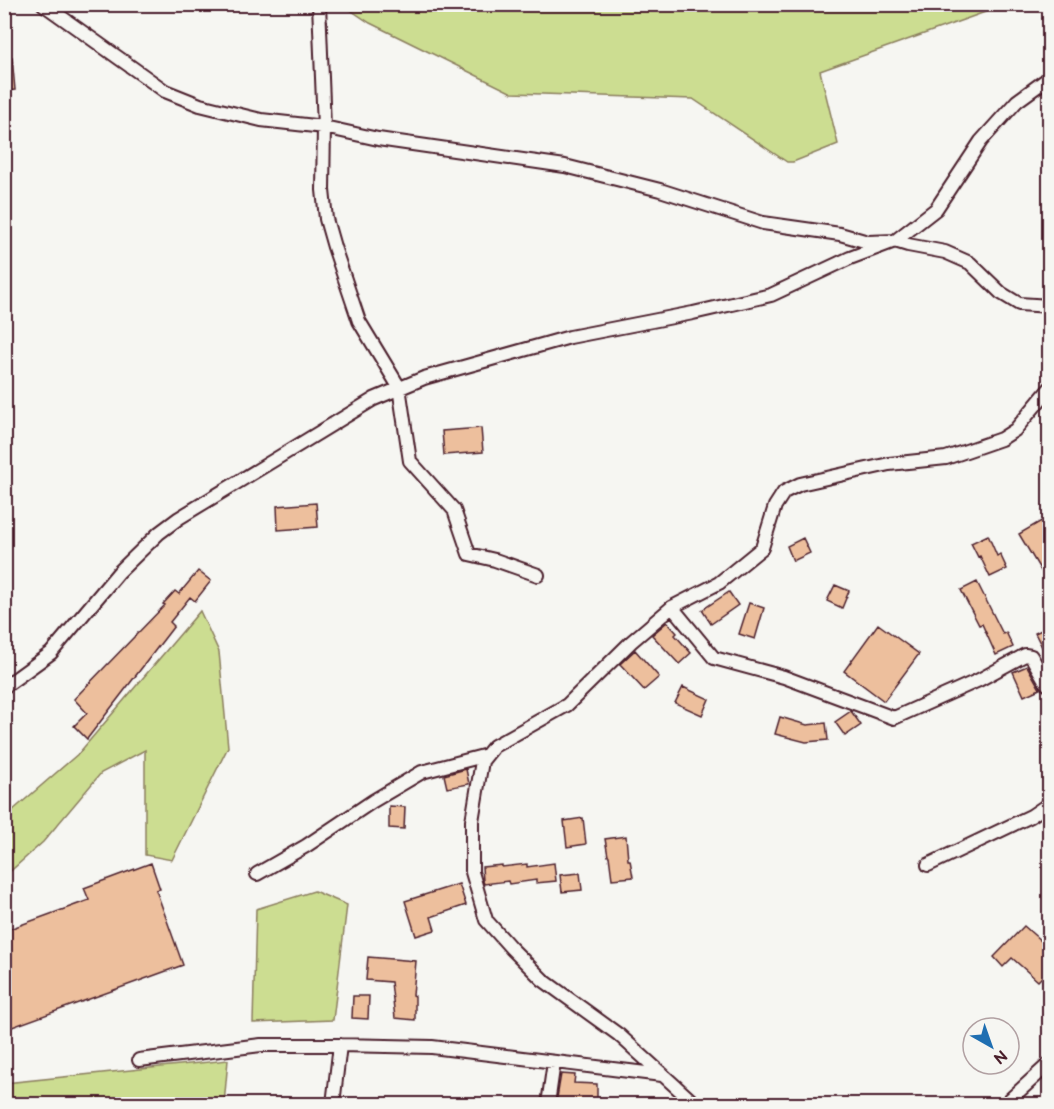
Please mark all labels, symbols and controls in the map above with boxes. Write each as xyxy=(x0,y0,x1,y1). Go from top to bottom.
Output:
north arrow xyxy=(961,1016,1021,1076)
text: N xyxy=(989,1045,1010,1067)

